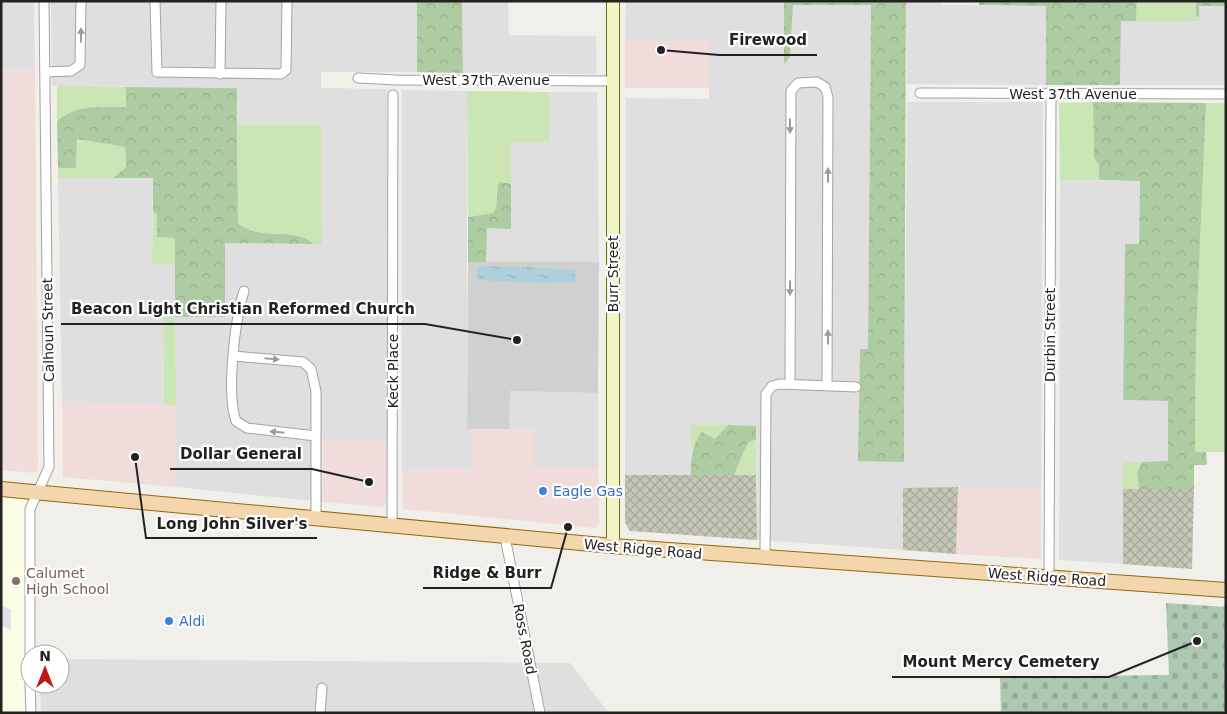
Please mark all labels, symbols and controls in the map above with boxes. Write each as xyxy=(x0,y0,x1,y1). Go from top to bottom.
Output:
callout: Firewood xyxy=(719,25,817,55)
one-way arrow xyxy=(77,27,85,43)
text: Firewood xyxy=(729,31,807,49)
street label: West 37th Avenue xyxy=(422,72,550,88)
street label: West 37th Avenue xyxy=(1009,86,1137,102)
one-way arrow xyxy=(786,118,794,134)
one-way arrow xyxy=(824,166,832,182)
street label: Burr Street xyxy=(605,235,621,312)
street label: Calhoun Street xyxy=(39,277,57,382)
one-way arrow xyxy=(786,280,794,296)
street label: Durbin Street xyxy=(1042,287,1058,382)
callout: Beacon Light Christian Reformed Church xyxy=(61,294,425,324)
text: Beacon Light Christian Reformed Church xyxy=(71,300,415,318)
one-way arrow xyxy=(824,329,832,345)
street label: Keck Place xyxy=(385,334,401,408)
one-way arrow xyxy=(264,355,280,363)
one-way arrow xyxy=(268,428,284,436)
callout: Dollar General xyxy=(170,439,312,469)
text: Dollar General xyxy=(180,445,302,463)
place label: Eagle Gas xyxy=(553,483,623,499)
marker: Eagle Gas xyxy=(537,485,549,497)
callout: Long John Silver's xyxy=(146,508,317,538)
text: Long John Silver's xyxy=(157,515,308,533)
street label: West Ridge Road xyxy=(583,536,703,562)
callout: Ridge & Burr xyxy=(423,558,551,588)
text: Ridge & Burr xyxy=(433,564,542,582)
place label: Calumet High School xyxy=(26,565,109,597)
street label: West Ridge Road xyxy=(987,565,1107,589)
marker: Calumet High School xyxy=(10,575,22,587)
street label: Ross Road xyxy=(510,602,540,676)
place label: Aldi xyxy=(179,613,205,629)
marker: Aldi xyxy=(163,615,175,627)
north arrow xyxy=(20,644,70,694)
callout: Mount Mercy Cemetery xyxy=(892,647,1109,677)
text: N xyxy=(39,648,51,664)
text: Mount Mercy Cemetery xyxy=(903,653,1100,671)

